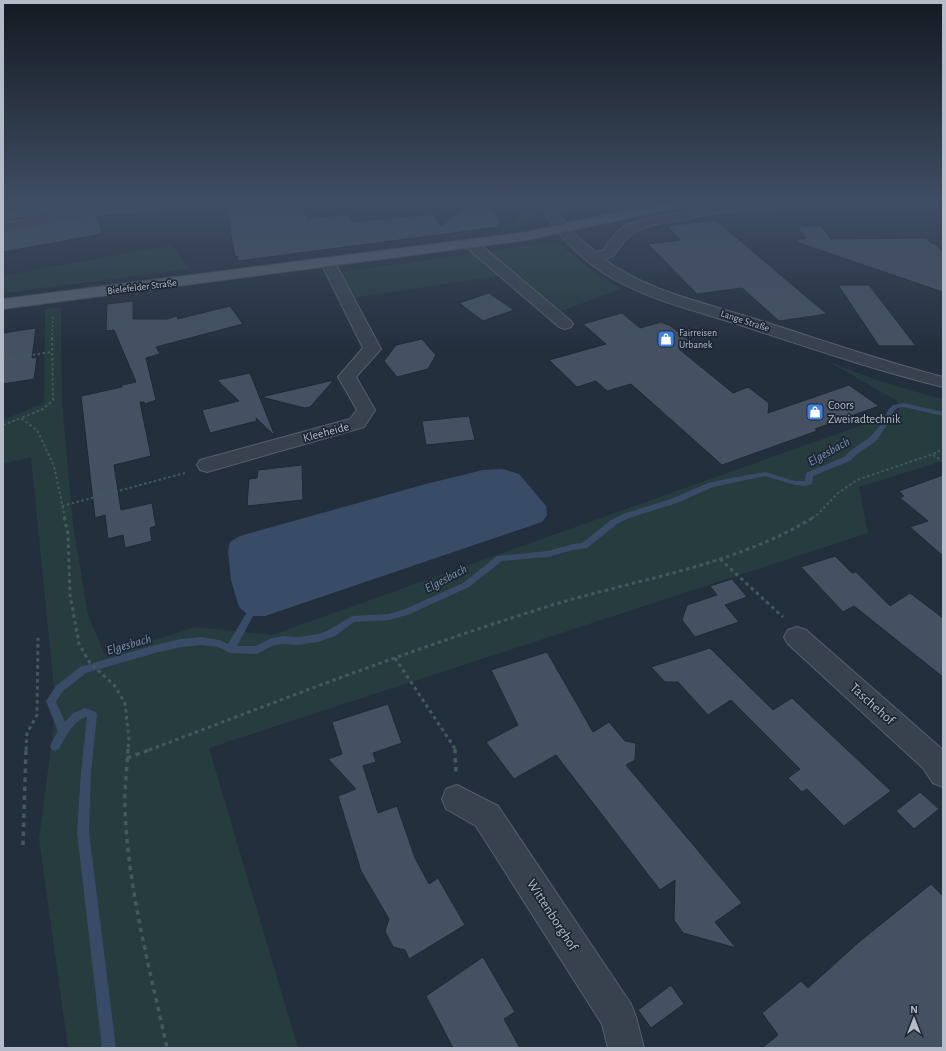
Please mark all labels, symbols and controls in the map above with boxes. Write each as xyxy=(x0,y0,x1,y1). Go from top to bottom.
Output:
street label: Bielefelder Straße xyxy=(107,278,178,296)
street label: Lange Straße xyxy=(719,308,771,334)
place label: Fairreisen Urbanek xyxy=(679,328,717,350)
shop icon: Fairreisen Urbanek xyxy=(656,329,676,349)
place label: Coors Zweiradtechnik xyxy=(828,399,901,425)
shop icon: Coors Zweiradtechnik xyxy=(805,402,825,422)
street label: Kleeheide xyxy=(302,420,350,444)
water label: Elgesbach xyxy=(806,435,852,469)
water label: Elgesbach xyxy=(423,562,469,596)
water label: Elgesbach xyxy=(105,632,153,658)
street label: Taschehof xyxy=(847,680,898,728)
street label: Wittenborghof xyxy=(524,877,581,954)
north arrow xyxy=(894,999,934,1039)
text: N xyxy=(910,1004,918,1015)

